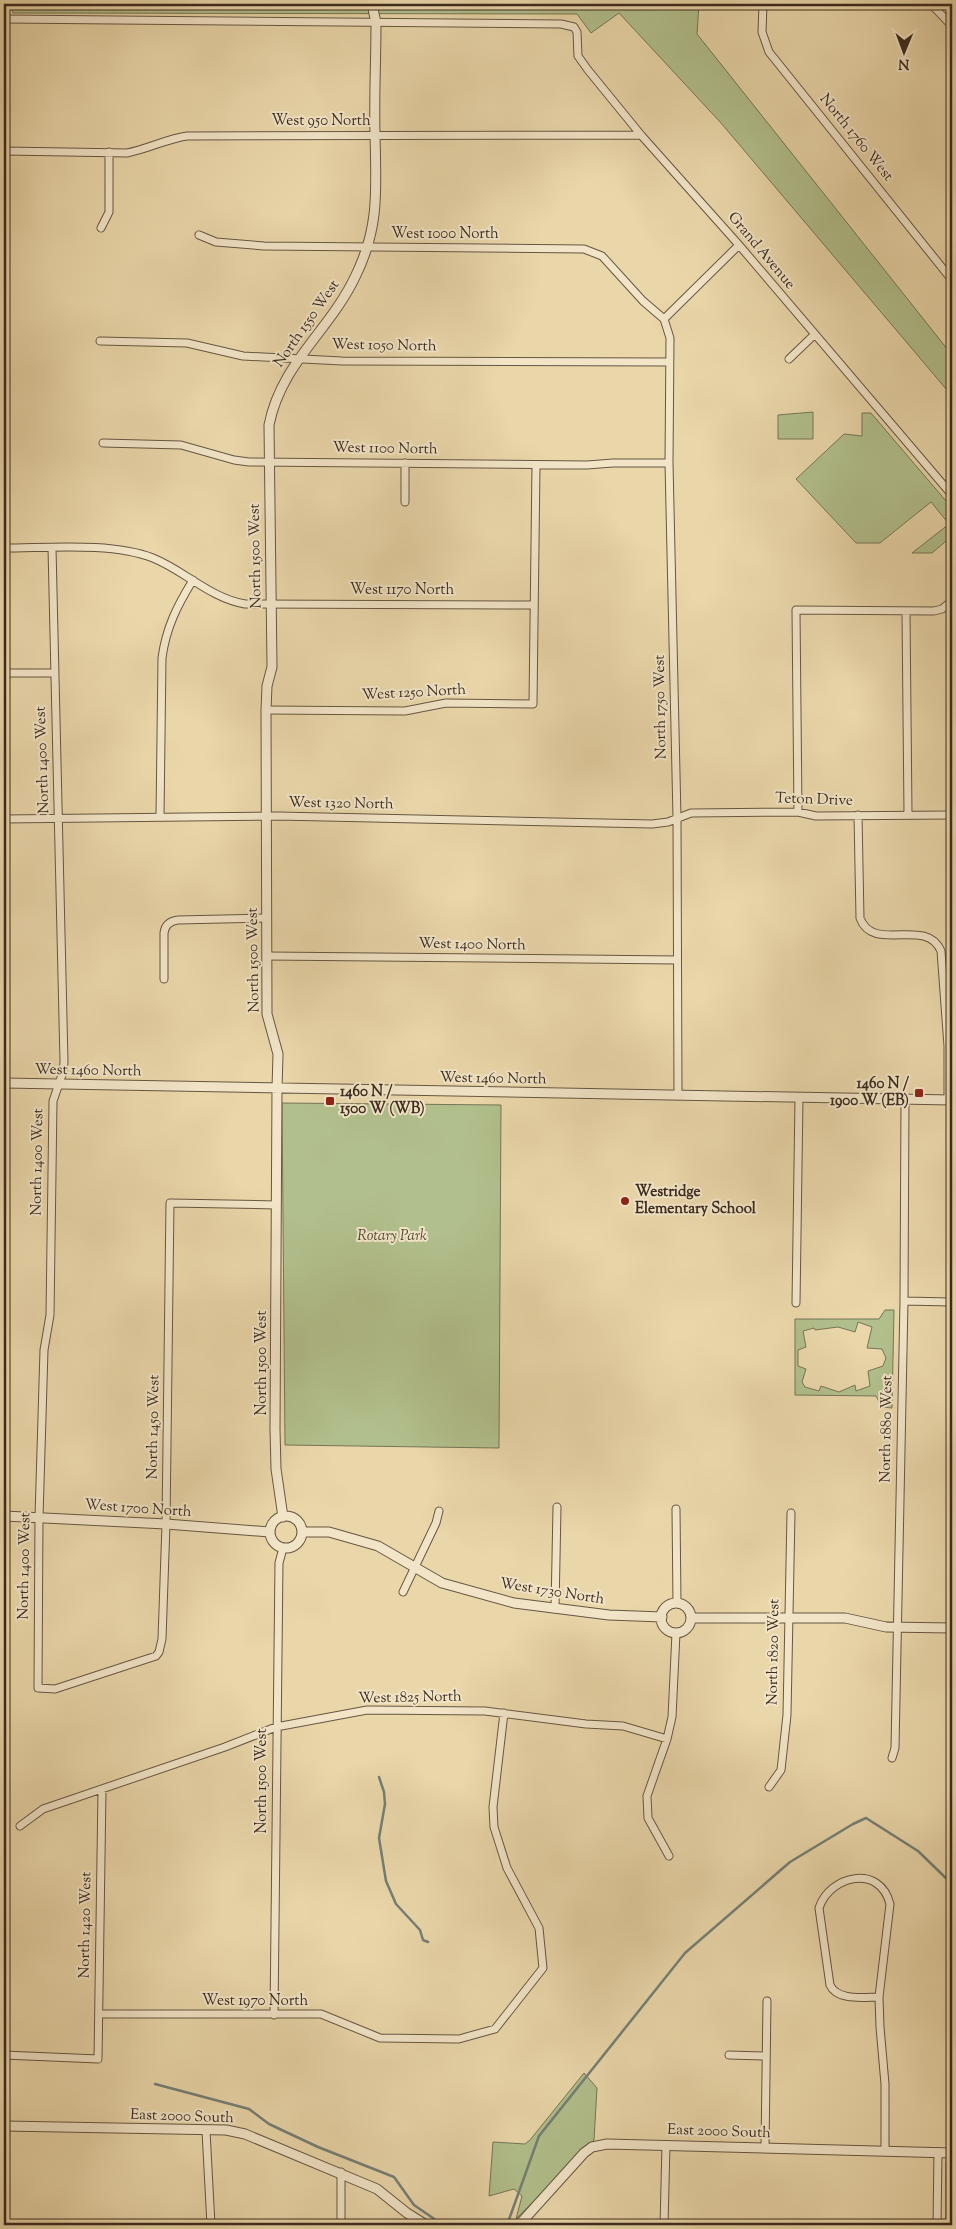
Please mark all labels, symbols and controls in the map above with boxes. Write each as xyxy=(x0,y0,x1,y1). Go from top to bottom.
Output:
north arrow xyxy=(878,28,928,78)
text: N xyxy=(898,53,910,73)
street label: North 1760 West xyxy=(814,90,898,186)
street label: West 950 North xyxy=(271,111,371,132)
street label: Grand Avenue xyxy=(722,208,800,294)
street label: West 1000 North xyxy=(391,224,499,245)
street label: North 1550 West xyxy=(269,276,345,372)
street label: West 1050 North xyxy=(331,335,437,357)
street label: West 1100 North xyxy=(332,438,438,460)
street label: North 1500 West xyxy=(245,503,267,609)
street label: West 1170 North xyxy=(350,580,454,601)
street label: North 1750 West xyxy=(650,654,672,760)
street label: West 1250 North xyxy=(361,680,467,706)
street label: North 1400 West xyxy=(31,706,55,814)
street label: Teton Drive xyxy=(775,788,853,812)
street label: West 1320 North xyxy=(288,793,394,815)
street label: North 1500 West xyxy=(243,907,265,1013)
street label: West 1400 North xyxy=(418,934,526,956)
street label: West 1460 North xyxy=(34,1060,142,1082)
street label: West 1460 North xyxy=(439,1068,547,1090)
place label: 1460 N / 1900 W (EB) xyxy=(830,1074,910,1112)
place label: 1460 N / 1500 W (WB) xyxy=(340,1082,425,1120)
marker: 1460 N / 1900 W (EB) xyxy=(913,1087,925,1099)
marker: 1460 N / 1500 W (WB) xyxy=(324,1095,336,1107)
street label: North 1400 West xyxy=(27,1108,49,1216)
place label: Westridge Elementary School xyxy=(635,1182,757,1220)
marker: Westridge Elementary School xyxy=(619,1195,631,1207)
park label: Rotary Park xyxy=(357,1226,427,1247)
street label: North 1500 West xyxy=(252,1310,273,1416)
street label: North 1450 West xyxy=(143,1374,165,1480)
street label: North 1880 West xyxy=(876,1375,898,1483)
street label: West 1700 North xyxy=(84,1495,192,1523)
street label: North 1400 West xyxy=(14,1512,36,1620)
street label: West 1730 North xyxy=(498,1573,606,1611)
street label: North 1820 West xyxy=(763,1599,785,1705)
street label: West 1825 North xyxy=(358,1687,462,1709)
street label: North 1500 West xyxy=(252,1728,273,1834)
street label: North 1420 West xyxy=(75,1871,97,1979)
street label: West 1970 North xyxy=(202,1991,308,2012)
street label: East 2000 South xyxy=(130,2105,234,2129)
street label: East 2000 South xyxy=(667,2120,771,2144)

